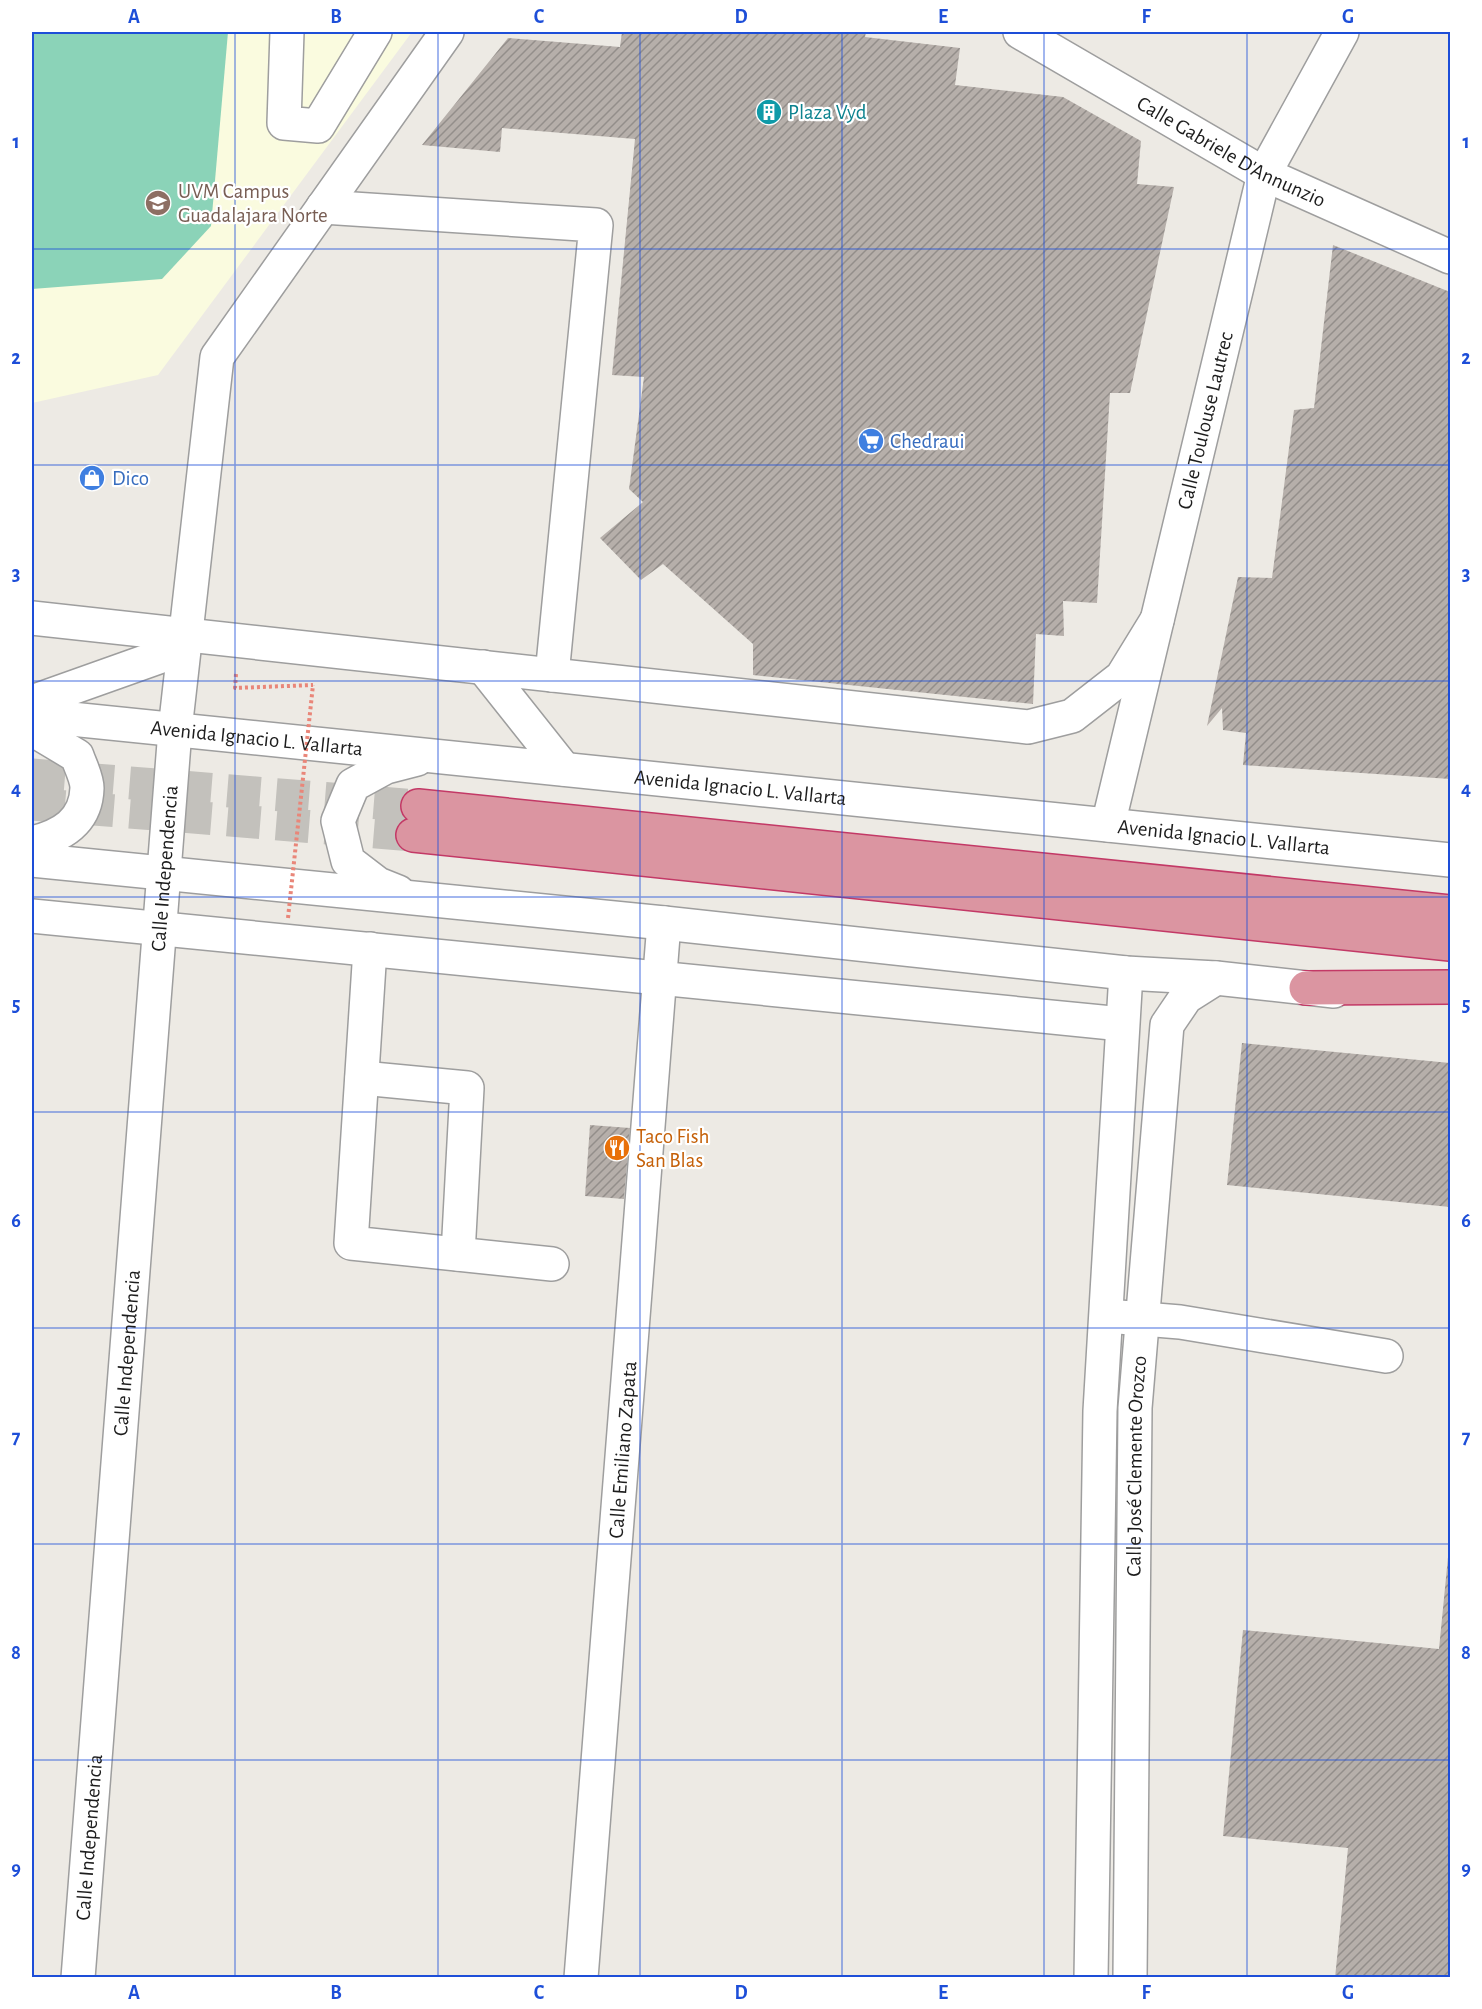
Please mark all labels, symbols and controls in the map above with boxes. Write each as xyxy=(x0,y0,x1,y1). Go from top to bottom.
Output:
text: A xyxy=(128,7,140,27)
text: B xyxy=(330,7,342,27)
text: C xyxy=(534,7,545,27)
text: D xyxy=(734,7,748,27)
text: E xyxy=(938,7,948,27)
text: F xyxy=(1141,7,1151,27)
text: G xyxy=(1342,7,1354,27)
street label: Calle Gabriele D'Annunzio xyxy=(1133,92,1329,211)
building icon: Plaza Vyd xyxy=(754,97,784,127)
place label: Plaza Vyd xyxy=(788,102,867,123)
text: 1 xyxy=(12,132,20,152)
text: 1 xyxy=(1462,132,1470,152)
place label: UVM Campus Guadalajara Norte xyxy=(178,181,328,226)
school or university icon: UVM Campus Guadalajara Norte xyxy=(143,188,173,218)
street label: Calle Toulouse Lautrec xyxy=(1174,330,1237,511)
text: 2 xyxy=(11,348,21,368)
text: 2 xyxy=(1461,348,1471,368)
supermarket icon: Chedraui xyxy=(856,426,886,456)
place label: Chedraui xyxy=(890,431,964,452)
shop icon: Dico xyxy=(77,463,107,493)
place label: Dico xyxy=(112,468,149,489)
text: 3 xyxy=(12,564,20,584)
text: 3 xyxy=(1462,564,1470,584)
street label: Avenida Ignacio L. Vallarta xyxy=(150,717,364,760)
street label: Avenida Ignacio L. Vallarta xyxy=(633,767,848,809)
text: 4 xyxy=(11,779,21,799)
text: 4 xyxy=(1461,779,1471,799)
street label: Calle Independencia xyxy=(148,784,182,952)
street label: Avenida Ignacio L. Vallarta xyxy=(1117,816,1331,859)
text: 5 xyxy=(12,995,20,1015)
text: 5 xyxy=(1462,995,1470,1015)
place label: Taco Fish San Blas xyxy=(636,1126,709,1171)
restaurant icon: Taco Fish San Blas xyxy=(602,1133,632,1163)
text: 6 xyxy=(11,1211,21,1231)
text: 6 xyxy=(1461,1211,1471,1231)
street label: Calle Independencia xyxy=(110,1269,144,1437)
street label: Calle José Clemente Orozco xyxy=(1124,1355,1150,1577)
street label: Calle Emiliano Zapata xyxy=(606,1360,641,1539)
text: 7 xyxy=(12,1427,21,1447)
text: 7 xyxy=(1462,1427,1471,1447)
text: 8 xyxy=(11,1643,21,1663)
text: 8 xyxy=(1461,1643,1471,1663)
street label: Calle Independencia xyxy=(73,1753,106,1921)
text: 9 xyxy=(11,1859,21,1879)
text: 9 xyxy=(1461,1859,1471,1879)
text: A xyxy=(128,1983,140,2003)
text: B xyxy=(330,1983,342,2003)
text: C xyxy=(534,1983,545,2003)
text: D xyxy=(734,1983,748,2003)
text: E xyxy=(938,1983,948,2003)
text: F xyxy=(1141,1983,1151,2003)
text: G xyxy=(1342,1983,1354,2003)

